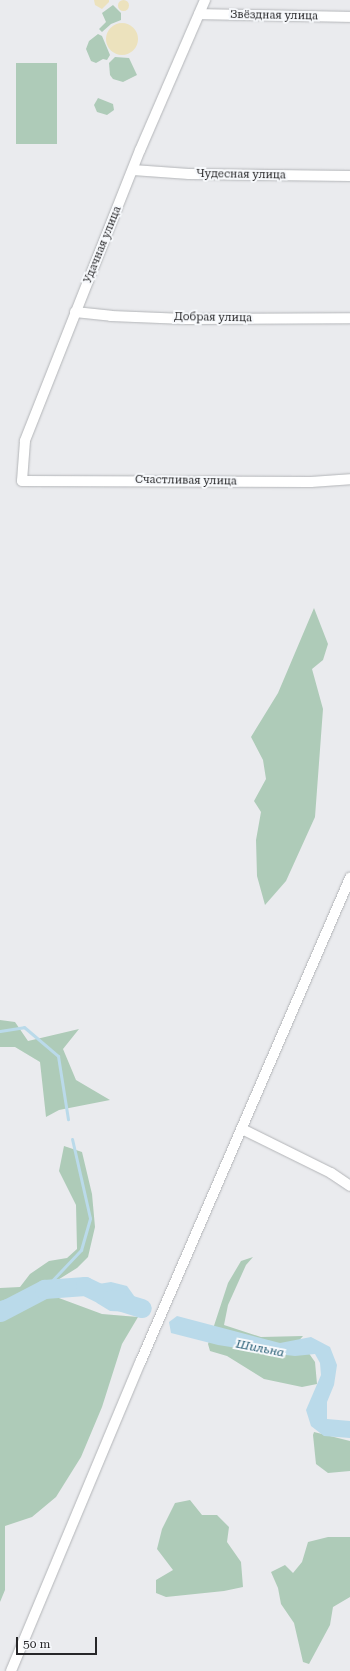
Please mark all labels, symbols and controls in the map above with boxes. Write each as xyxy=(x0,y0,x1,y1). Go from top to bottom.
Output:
street label: Звёздная улица xyxy=(230,9,318,23)
street label: Чудесная улица xyxy=(196,168,286,182)
street label: Удачная улица xyxy=(82,205,124,285)
street label: Добрая улица xyxy=(174,311,252,325)
street label: Счастливая улица xyxy=(135,474,237,488)
water label: Шильна xyxy=(235,1337,285,1361)
scale bar xyxy=(18,1629,99,1655)
text: 50 m xyxy=(23,1637,50,1651)

